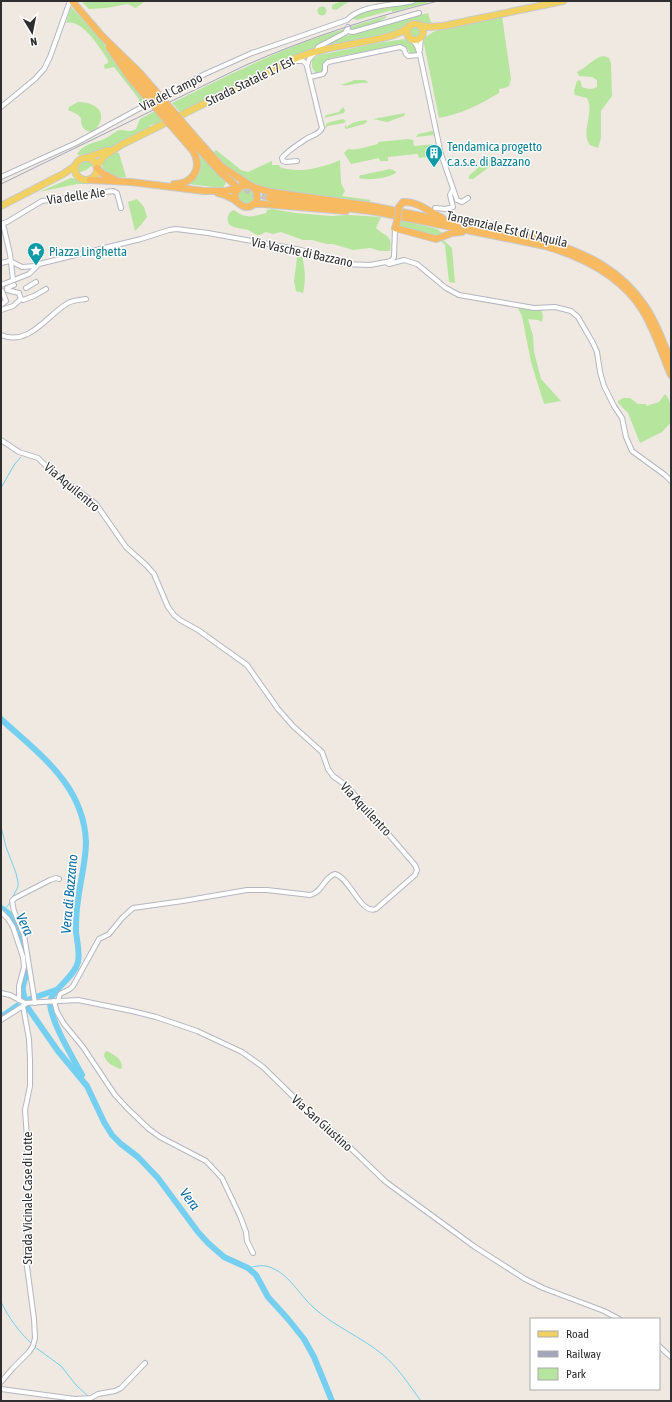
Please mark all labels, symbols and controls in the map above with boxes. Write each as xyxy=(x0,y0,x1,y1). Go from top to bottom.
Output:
north arrow xyxy=(12,12,52,52)
text: N xyxy=(29,35,38,48)
street label: Strada Statale 17 Est xyxy=(203,53,297,109)
street label: Via del Campo xyxy=(137,70,205,114)
place label: Tendamica progetto c.a.s.e. di Bazzano xyxy=(447,139,542,169)
building icon: Tendamica progetto c.a.s.e. di Bazzano xyxy=(424,143,444,168)
street label: Via delle Aie xyxy=(46,184,106,208)
street label: Tangenziale Est di L'Aquila xyxy=(445,208,569,250)
street label: Via Vasche di Bazzano xyxy=(250,234,354,270)
place icon: Piazza Linghetta xyxy=(26,241,46,266)
place label: Piazza Linghetta xyxy=(49,244,127,259)
street label: Via Aquilentro xyxy=(41,459,103,515)
street label: Via Aquilentro xyxy=(337,779,395,839)
water label: Vera di Bazzano xyxy=(58,853,80,934)
water label: Vera xyxy=(13,910,37,938)
street label: Via San Giustino xyxy=(288,1092,356,1154)
street label: Strada Vicinale Case di Lotte xyxy=(20,1131,35,1264)
water label: Vera xyxy=(177,1185,204,1213)
legend xyxy=(530,1318,660,1390)
text: Road xyxy=(566,1327,589,1341)
text: Railway xyxy=(566,1347,601,1361)
text: Park xyxy=(566,1367,587,1381)

